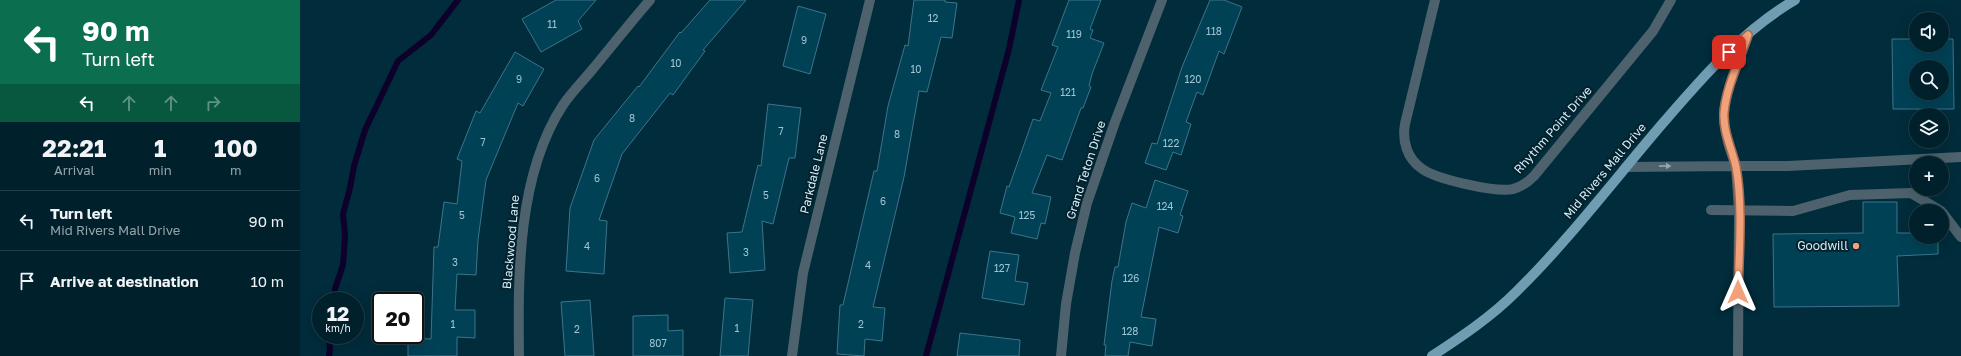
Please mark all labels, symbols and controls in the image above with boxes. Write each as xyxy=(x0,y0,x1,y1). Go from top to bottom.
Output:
house number: 12 xyxy=(928,12,939,24)
map controls xyxy=(1909,12,1949,244)
button: sound xyxy=(1909,12,1949,52)
text: 90 m xyxy=(82,14,149,47)
icon: left xyxy=(16,16,68,68)
house number: 11 xyxy=(547,18,557,30)
house number: 118 xyxy=(1206,25,1222,37)
house number: 119 xyxy=(1066,28,1082,40)
house number: 9 xyxy=(801,34,807,46)
pin xyxy=(1712,35,1746,69)
icon: arrive xyxy=(1718,41,1740,63)
text: Turn left xyxy=(82,48,155,70)
house number: 10 xyxy=(670,57,682,69)
button: search xyxy=(1909,60,1949,100)
house number: 10 xyxy=(910,63,922,75)
house number: 9 xyxy=(516,73,522,85)
house number: 120 xyxy=(1185,73,1201,85)
street label: Rhythm Point Drive xyxy=(1511,83,1595,177)
house number: 121 xyxy=(1060,86,1076,98)
icon: left xyxy=(76,92,98,114)
icon: ahead xyxy=(118,92,140,114)
icon: ahead xyxy=(160,92,182,114)
icon: right xyxy=(202,92,224,114)
button: layers xyxy=(1909,108,1949,148)
house number: 8 xyxy=(629,112,635,124)
street label: Grand Teton Drive xyxy=(1062,119,1109,221)
street label: Mid Rivers Mall Drive xyxy=(1560,120,1649,222)
house number: 7 xyxy=(778,125,784,137)
house number: 8 xyxy=(894,128,900,140)
street label: Parkdale Lane xyxy=(796,132,831,215)
text: 22:21 xyxy=(42,133,106,162)
text: 1 xyxy=(154,133,166,162)
text: 100 xyxy=(214,133,258,162)
house number: 7 xyxy=(480,136,486,148)
house number: 122 xyxy=(1163,137,1179,149)
button: + xyxy=(1909,156,1949,196)
text: Arrival xyxy=(54,162,95,178)
text: min xyxy=(149,162,172,178)
text: m xyxy=(230,162,242,178)
one-way arrow xyxy=(1659,163,1672,169)
house number: 6 xyxy=(594,172,600,184)
house number: 5 xyxy=(763,189,769,201)
street label: Blackwood Lane xyxy=(499,194,522,290)
house number: 6 xyxy=(880,195,886,207)
house number: 124 xyxy=(1157,200,1173,212)
text: Turn left xyxy=(50,204,112,222)
button: − xyxy=(1909,204,1949,244)
house number: 5 xyxy=(459,209,465,221)
house number: 125 xyxy=(1019,209,1035,221)
icon: left xyxy=(16,210,38,232)
text: 90 m xyxy=(249,212,284,230)
text: Mid Rivers Mall Drive xyxy=(50,222,180,238)
place label: Goodwill xyxy=(1797,238,1848,253)
house number: 4 xyxy=(584,240,590,252)
marker: Goodwill xyxy=(1851,241,1861,251)
house number: 3 xyxy=(743,246,749,258)
house number: 3 xyxy=(452,256,458,268)
house number: 4 xyxy=(865,259,871,271)
house number: 127 xyxy=(994,262,1010,274)
icon: arrive xyxy=(16,270,38,292)
position arrow xyxy=(1717,271,1759,313)
text: Arrive at destination xyxy=(50,272,199,290)
text: 10 m xyxy=(250,272,284,290)
house number: 126 xyxy=(1123,272,1139,284)
speed limit sign: 20 xyxy=(372,292,424,344)
text: 12 xyxy=(327,301,349,325)
house number: 1 xyxy=(451,318,456,330)
house number: 2 xyxy=(858,318,864,330)
text: km/h xyxy=(325,322,351,334)
house number: 1 xyxy=(735,322,740,334)
house number: 2 xyxy=(574,323,580,335)
house number: 128 xyxy=(1122,325,1138,337)
house number: 807 xyxy=(649,337,667,349)

